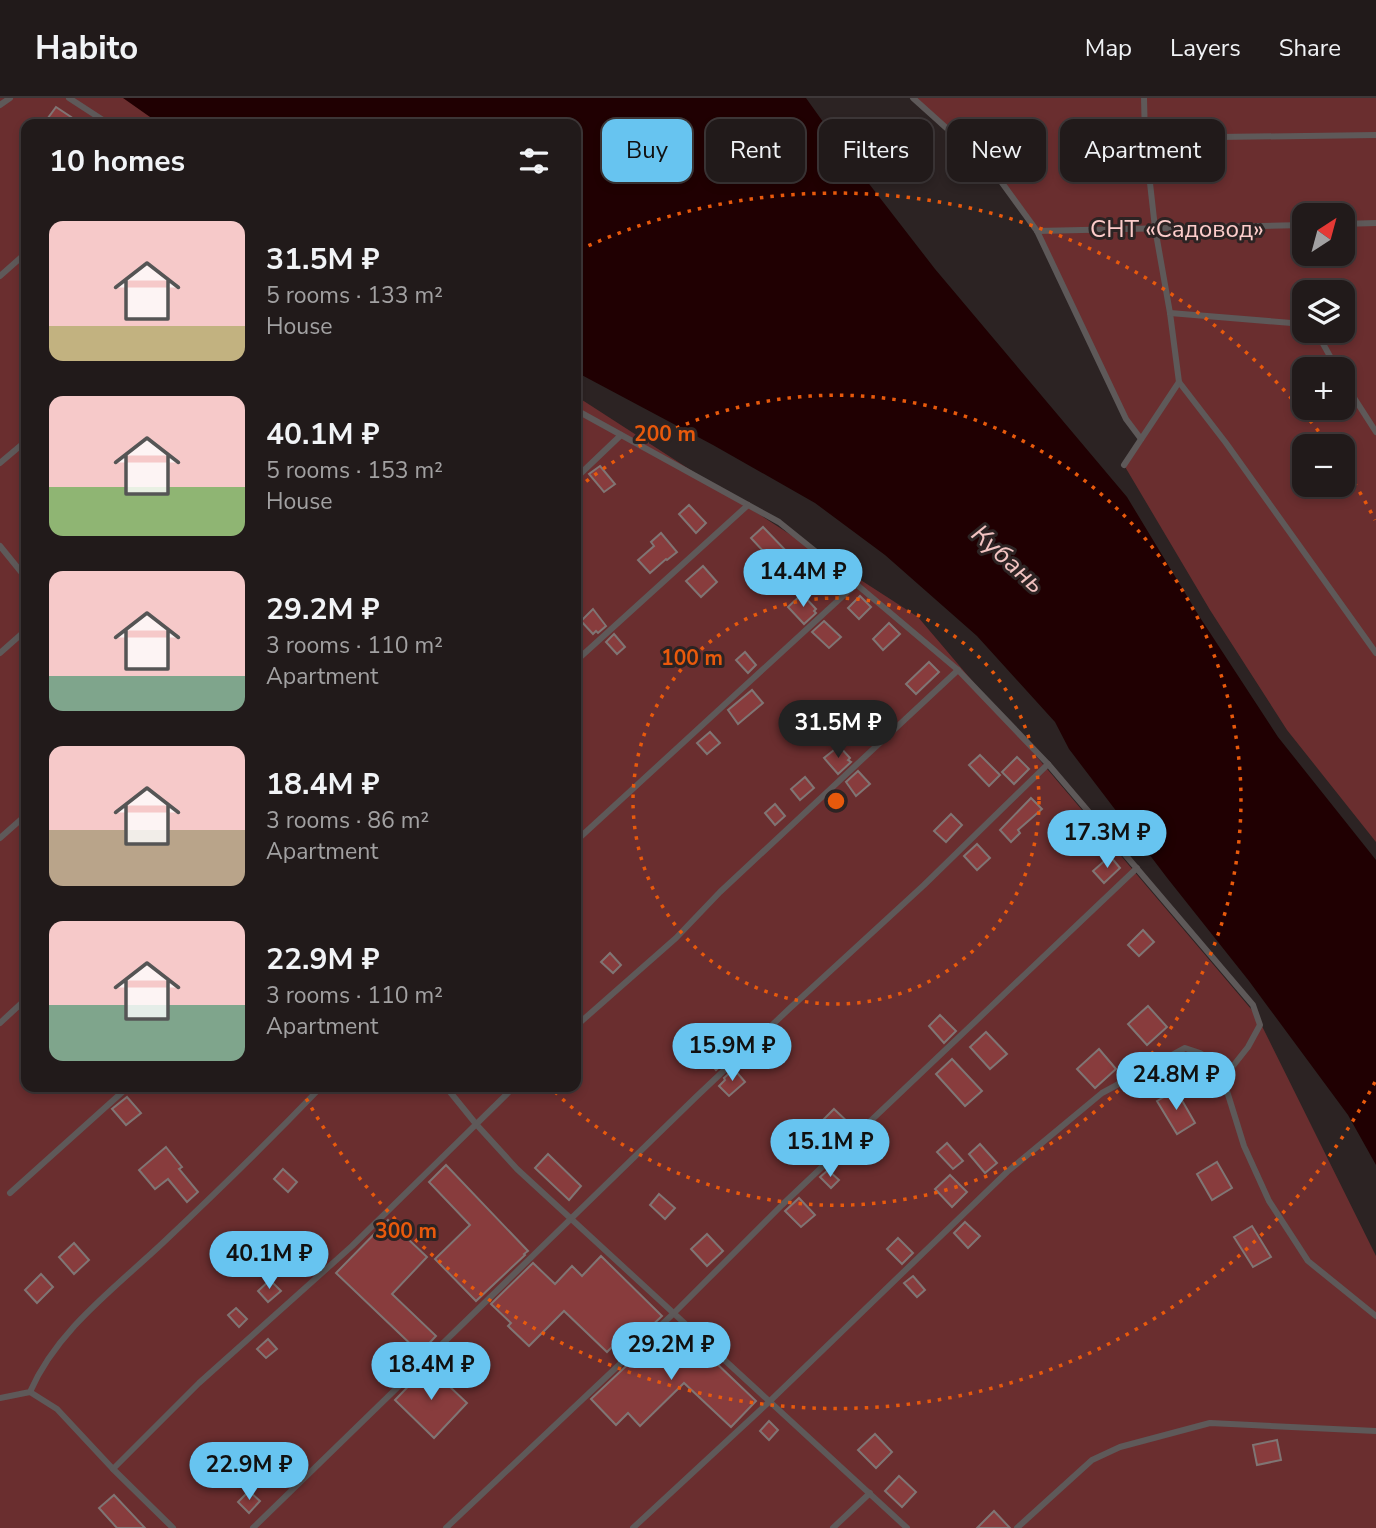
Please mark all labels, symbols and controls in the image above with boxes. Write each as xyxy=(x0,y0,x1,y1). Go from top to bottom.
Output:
text: Habito xyxy=(35,26,138,71)
text: Map xyxy=(1085,32,1132,64)
text: Layers xyxy=(1170,32,1241,64)
text: Share xyxy=(1279,32,1341,64)
chip: Buy xyxy=(602,119,692,182)
chip: Rent xyxy=(706,119,805,182)
chip: Filters xyxy=(819,119,933,182)
chip: New xyxy=(947,119,1046,182)
chip: Apartment xyxy=(1060,119,1225,182)
text: 10 homes xyxy=(49,141,185,182)
icon: filters xyxy=(515,142,553,180)
north arrow xyxy=(1292,203,1354,266)
map controls xyxy=(1292,203,1355,497)
park label: СНТ «Садовод» xyxy=(1090,213,1264,245)
text: 31.5M ₽ xyxy=(266,239,380,280)
icon: home xyxy=(105,249,189,333)
text: 5 rooms · 133 m² xyxy=(266,280,443,311)
button: layers xyxy=(1292,280,1355,343)
text: House xyxy=(266,311,333,342)
button: + xyxy=(1292,357,1355,420)
text: 40.1M ₽ xyxy=(266,414,380,455)
text: 200 m xyxy=(634,420,696,448)
icon: home xyxy=(105,424,189,508)
button: − xyxy=(1292,434,1355,497)
text: 5 rooms · 153 m² xyxy=(266,455,443,486)
text: House xyxy=(266,486,333,517)
water label: Кубань xyxy=(964,517,1052,601)
pin: 14.4M ₽ xyxy=(738,550,868,609)
text: 14.4M ₽ xyxy=(759,556,847,587)
text: 29.2M ₽ xyxy=(266,589,380,630)
icon: home xyxy=(105,599,189,683)
text: 3 rooms · 110 m² xyxy=(266,630,443,661)
text: 100 m xyxy=(661,644,723,672)
text: Apartment xyxy=(266,661,378,692)
pin: 31.5M ₽ xyxy=(773,700,903,760)
text: 31.5M ₽ xyxy=(794,707,882,738)
text: 18.4M ₽ xyxy=(266,764,380,805)
icon: home xyxy=(105,774,189,858)
centre of rings xyxy=(824,789,848,813)
text: 3 rooms · 86 m² xyxy=(266,805,429,836)
pin: 17.3M ₽ xyxy=(1042,810,1172,870)
text: 17.3M ₽ xyxy=(1063,817,1151,848)
text: Apartment xyxy=(266,836,378,867)
text: 22.9M ₽ xyxy=(266,939,380,980)
icon: home xyxy=(105,949,189,1033)
text: 3 rooms · 110 m² xyxy=(266,980,443,1011)
text: Apartment xyxy=(266,1011,378,1042)
pin: 15.9M ₽ xyxy=(667,1024,797,1083)
text: 15.9M ₽ xyxy=(688,1030,776,1061)
pin: 24.8M ₽ xyxy=(1111,1052,1241,1112)
text: 24.8M ₽ xyxy=(1132,1059,1220,1090)
pin: 15.1M ₽ xyxy=(765,1119,895,1179)
text: 15.1M ₽ xyxy=(786,1126,874,1157)
text: 300 m xyxy=(375,1217,437,1245)
pin: 40.1M ₽ xyxy=(204,1232,334,1291)
text: 40.1M ₽ xyxy=(225,1238,313,1269)
pin: 29.2M ₽ xyxy=(606,1322,736,1382)
text: 29.2M ₽ xyxy=(627,1329,715,1360)
pin: 18.4M ₽ xyxy=(366,1342,496,1402)
text: 18.4M ₽ xyxy=(387,1349,475,1380)
pin: 22.9M ₽ xyxy=(184,1442,314,1502)
text: 22.9M ₽ xyxy=(205,1449,293,1480)

